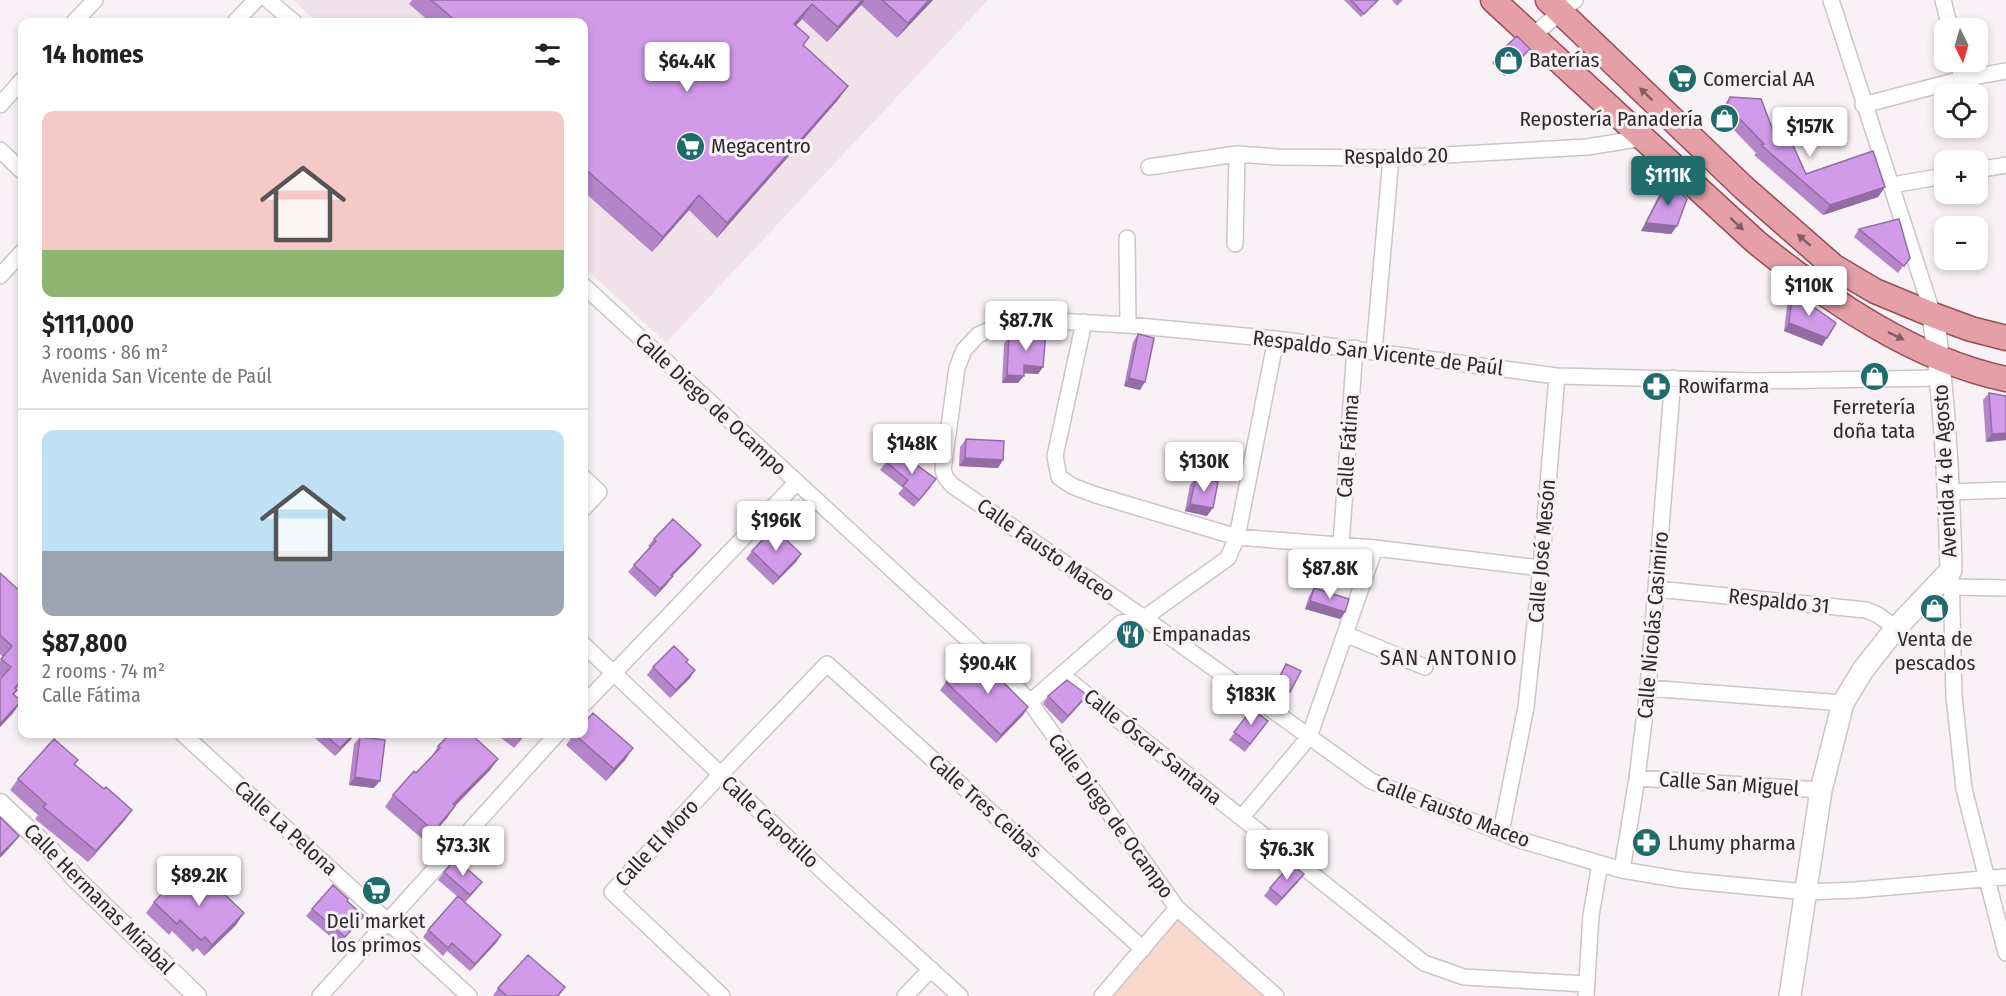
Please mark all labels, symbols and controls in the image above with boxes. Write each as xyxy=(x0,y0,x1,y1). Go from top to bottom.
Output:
north arrow xyxy=(1934,18,1988,72)
map controls xyxy=(1934,18,1988,270)
icon: filters xyxy=(531,38,564,71)
text: 14 homes xyxy=(42,39,144,70)
pin: $64.4K xyxy=(638,42,736,93)
shop icon: Baterías xyxy=(1492,44,1524,76)
place label: Baterías xyxy=(1529,47,1599,73)
text: $64.4K xyxy=(659,49,715,73)
supermarket icon: Comercial AA xyxy=(1666,63,1698,95)
place label: Comercial AA xyxy=(1703,66,1815,92)
button: locate xyxy=(1934,84,1988,138)
one-way arrow xyxy=(1639,88,1654,101)
shop icon: Repostería Panadería xyxy=(1708,103,1740,135)
place label: Repostería Panadería xyxy=(1519,106,1703,132)
pin: $157K xyxy=(1768,107,1852,158)
text: $157K xyxy=(1786,114,1834,138)
supermarket icon: Megacentro xyxy=(674,130,706,162)
place label: Megacentro xyxy=(711,133,811,159)
street label: Respaldo 20 xyxy=(1344,142,1448,170)
icon: home xyxy=(249,150,357,258)
button: + xyxy=(1934,150,1988,204)
pin: $111K xyxy=(1626,156,1710,207)
text: $111K xyxy=(1645,163,1691,187)
button: − xyxy=(1934,216,1988,270)
one-way arrow xyxy=(1729,217,1744,231)
one-way arrow xyxy=(1797,234,1812,247)
pin: $110K xyxy=(1767,266,1851,317)
text: $110K xyxy=(1785,273,1833,297)
pin: $87.7K xyxy=(977,301,1075,352)
text: $87.7K xyxy=(999,308,1053,332)
text: $111,000 xyxy=(42,309,134,340)
street label: Respaldo San Vicente de Paúl xyxy=(1251,325,1505,381)
street label: Calle Diego de Ocampo xyxy=(630,327,792,481)
one-way arrow xyxy=(1887,331,1904,341)
text: 3 rooms · 86 m² xyxy=(42,340,168,364)
shop icon: Ferretería doña tata xyxy=(1858,360,1890,392)
text: Avenida San Vicente de Paúl xyxy=(42,364,272,388)
pharmacy icon: Rowifarma xyxy=(1641,370,1673,402)
place label: Rowifarma xyxy=(1678,373,1769,399)
street label: Avenida 4 de Agosto xyxy=(1927,384,1963,558)
street label: Calle Fátima xyxy=(1331,393,1365,499)
place label: Ferretería doña tata xyxy=(1832,394,1916,444)
pin: $148K xyxy=(870,424,954,475)
text: $148K xyxy=(887,431,937,455)
pin: $130K xyxy=(1162,442,1246,493)
text: $130K xyxy=(1179,449,1229,473)
icon: home xyxy=(249,469,357,577)
street label: Calle José Mesón xyxy=(1523,478,1561,624)
street label: Calle Fausto Maceo xyxy=(972,493,1120,607)
pin: $196K xyxy=(734,501,818,552)
text: $196K xyxy=(751,508,801,532)
street label: Calle Nicolás Casimiro xyxy=(1632,530,1674,720)
pin: $87.8K xyxy=(1281,549,1379,600)
text: $87.8K xyxy=(1302,556,1358,580)
street label: Respaldo 31 xyxy=(1727,583,1831,619)
shop icon: Venta de pescados xyxy=(1919,592,1951,624)
restaurant icon: Empanadas xyxy=(1115,618,1147,650)
place label: Empanadas xyxy=(1152,621,1251,647)
place label: Venta de pescados xyxy=(1895,626,1975,676)
text: $87,800 xyxy=(42,628,127,659)
pin: $90.4K xyxy=(939,644,1037,695)
district label: SAN ANTONIO xyxy=(1380,644,1518,671)
text: $90.4K xyxy=(960,651,1016,675)
text: 2 rooms · 74 m² xyxy=(42,659,165,683)
pin: $183K xyxy=(1209,675,1293,726)
text: $183K xyxy=(1226,682,1276,706)
text: Calle Fátima xyxy=(42,683,141,707)
street label: Calle Óscar Santana xyxy=(1079,683,1227,811)
street label: Calle Diego de Ocampo xyxy=(1042,729,1180,903)
street label: Calle Tres Ceibas xyxy=(923,749,1047,864)
street label: Calle San Miguel xyxy=(1658,766,1800,802)
street label: Calle Capotillo xyxy=(716,770,824,874)
street label: Calle Fausto Maceo xyxy=(1372,771,1534,853)
street label: Calle La Pelona xyxy=(229,775,343,881)
street label: Calle El Moro xyxy=(610,794,704,892)
street label: Calle Hermanas Mirabal xyxy=(18,818,180,980)
pin: $73.3K xyxy=(414,826,512,877)
pharmacy icon: Lhumy pharma xyxy=(1631,827,1663,859)
pin: $76.3K xyxy=(1238,830,1336,881)
place label: Lhumy pharma xyxy=(1668,830,1796,856)
text: $73.3K xyxy=(436,833,490,857)
text: $76.3K xyxy=(1260,837,1314,861)
pin: $89.2K xyxy=(150,856,248,907)
text: $89.2K xyxy=(171,863,227,887)
supermarket icon: Deli market los primos xyxy=(360,874,392,906)
place label: Deli market los primos xyxy=(327,908,426,958)

